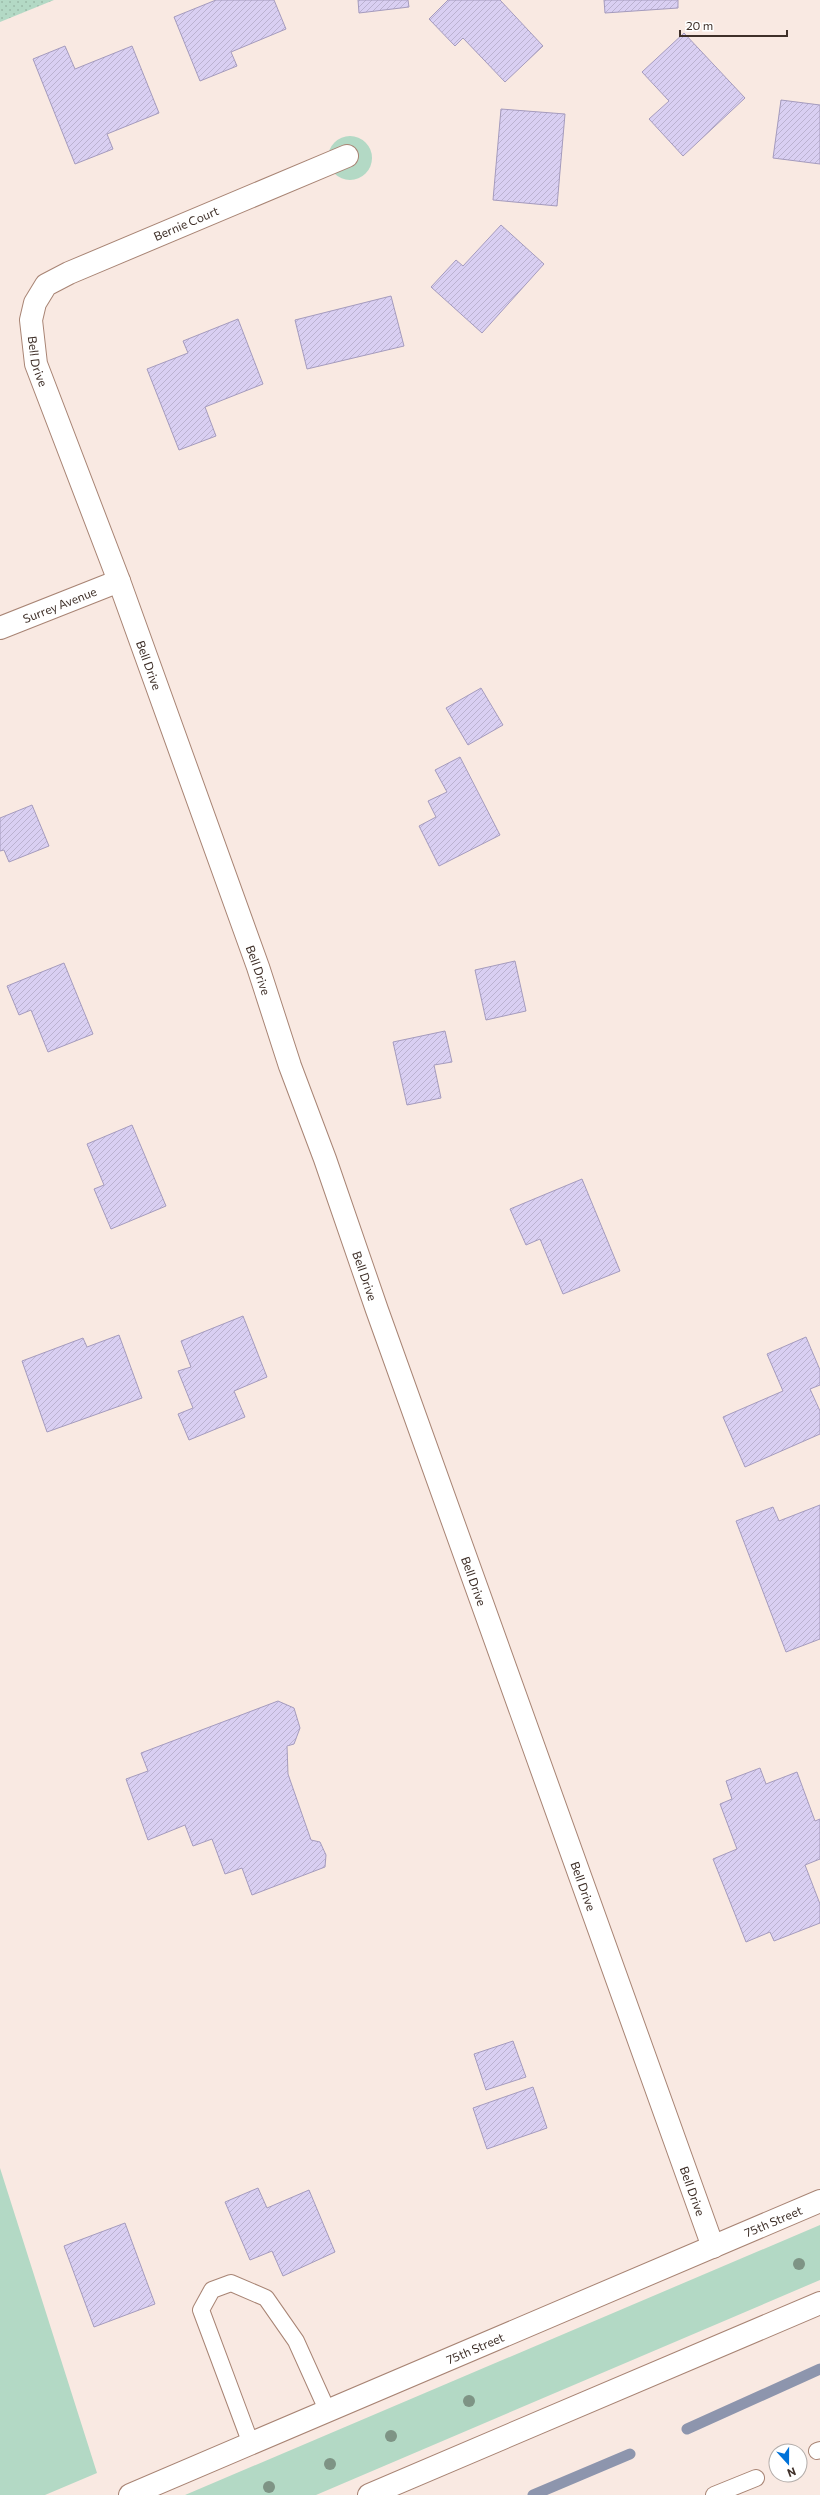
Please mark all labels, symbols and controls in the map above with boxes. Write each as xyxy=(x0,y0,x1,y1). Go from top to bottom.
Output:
scale bar xyxy=(680,12,787,38)
text: 20 m xyxy=(686,18,713,32)
street label: Bernie Court xyxy=(151,203,221,243)
street label: Bell Drive xyxy=(26,335,51,388)
street label: Surrey Avenue xyxy=(21,584,98,625)
street label: Bell Drive xyxy=(134,638,165,692)
street label: Bell Drive xyxy=(244,943,274,997)
street label: Bell Drive xyxy=(350,1249,380,1303)
street label: Bell Drive xyxy=(459,1554,489,1608)
street label: Bell Drive xyxy=(568,1859,599,1913)
street label: Bell Drive xyxy=(678,2164,708,2218)
street label: 75th Street xyxy=(742,2203,804,2239)
street label: 75th Street xyxy=(444,2330,506,2366)
north arrow xyxy=(768,2443,808,2483)
text: N xyxy=(786,2465,798,2480)

